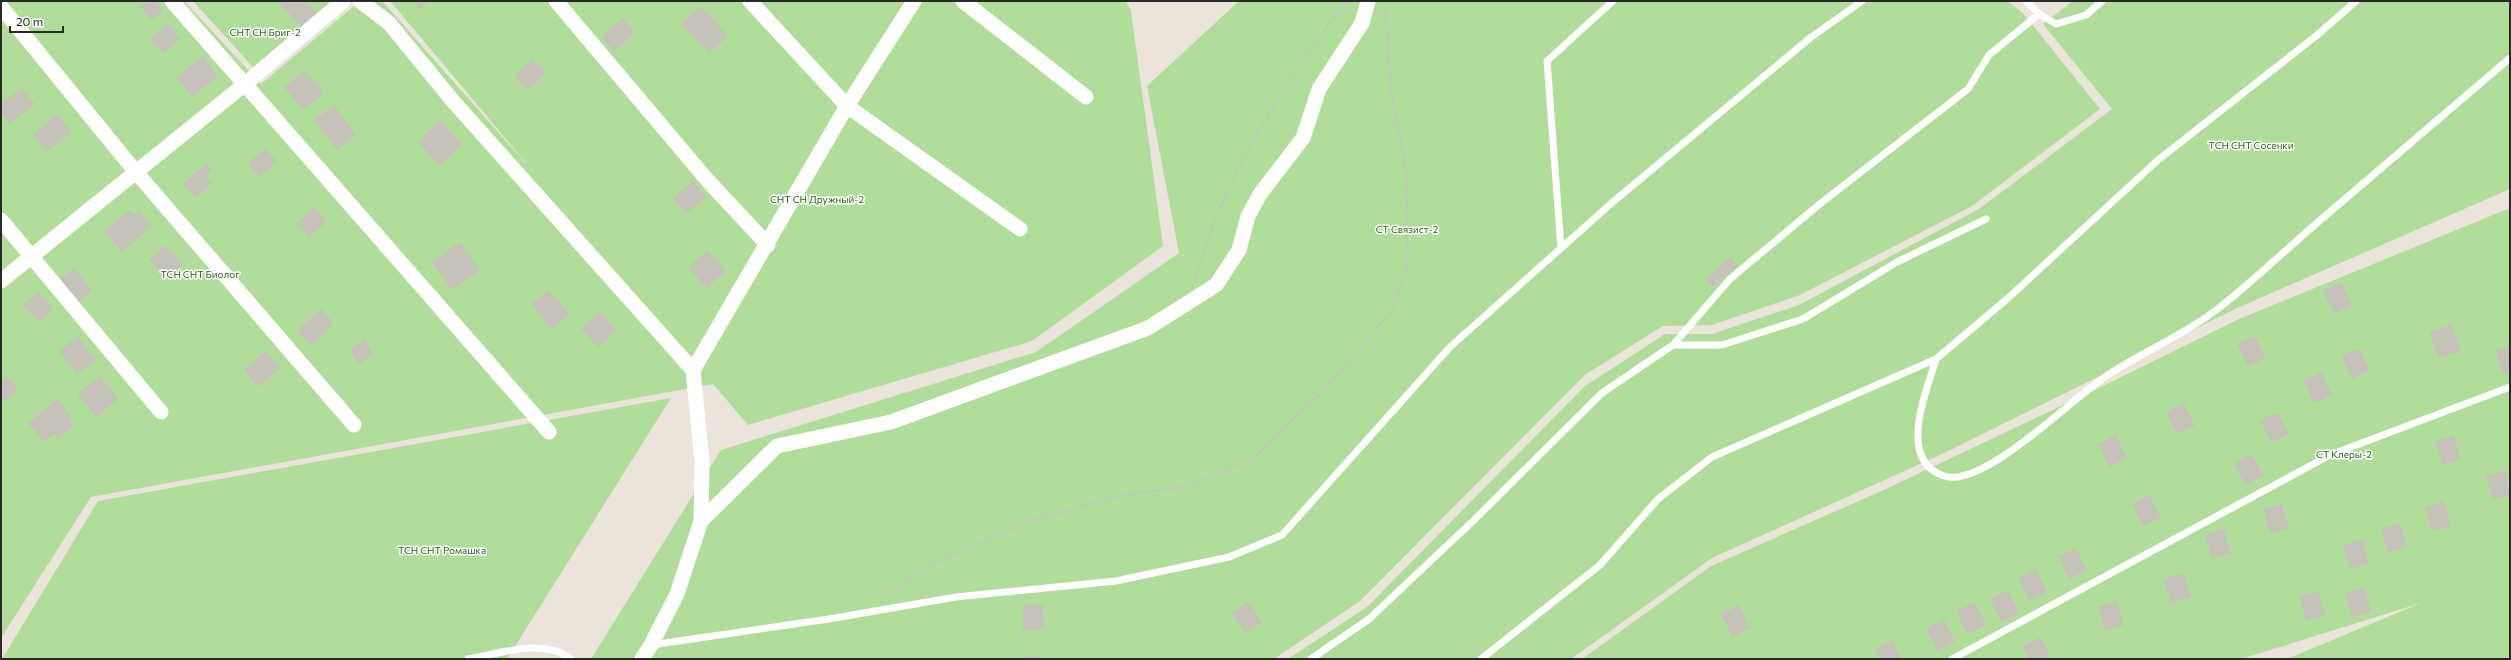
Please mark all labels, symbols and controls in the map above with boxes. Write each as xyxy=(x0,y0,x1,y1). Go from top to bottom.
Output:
scale bar xyxy=(10,8,63,34)
text: 20 m xyxy=(16,14,43,28)
park label: СНТ СН Бриг-2 xyxy=(230,26,301,38)
park label: ТСН СНТ Сосенки xyxy=(2209,139,2293,151)
park label: СНТ СН Дружный-2 xyxy=(770,193,864,205)
park label: СТ Связист-2 xyxy=(1376,223,1439,235)
park label: ТСН СНТ Биолог xyxy=(160,268,240,280)
park label: СТ Клеры-2 xyxy=(2316,448,2372,460)
park label: ТСН СНТ Ромашка xyxy=(398,544,486,556)

